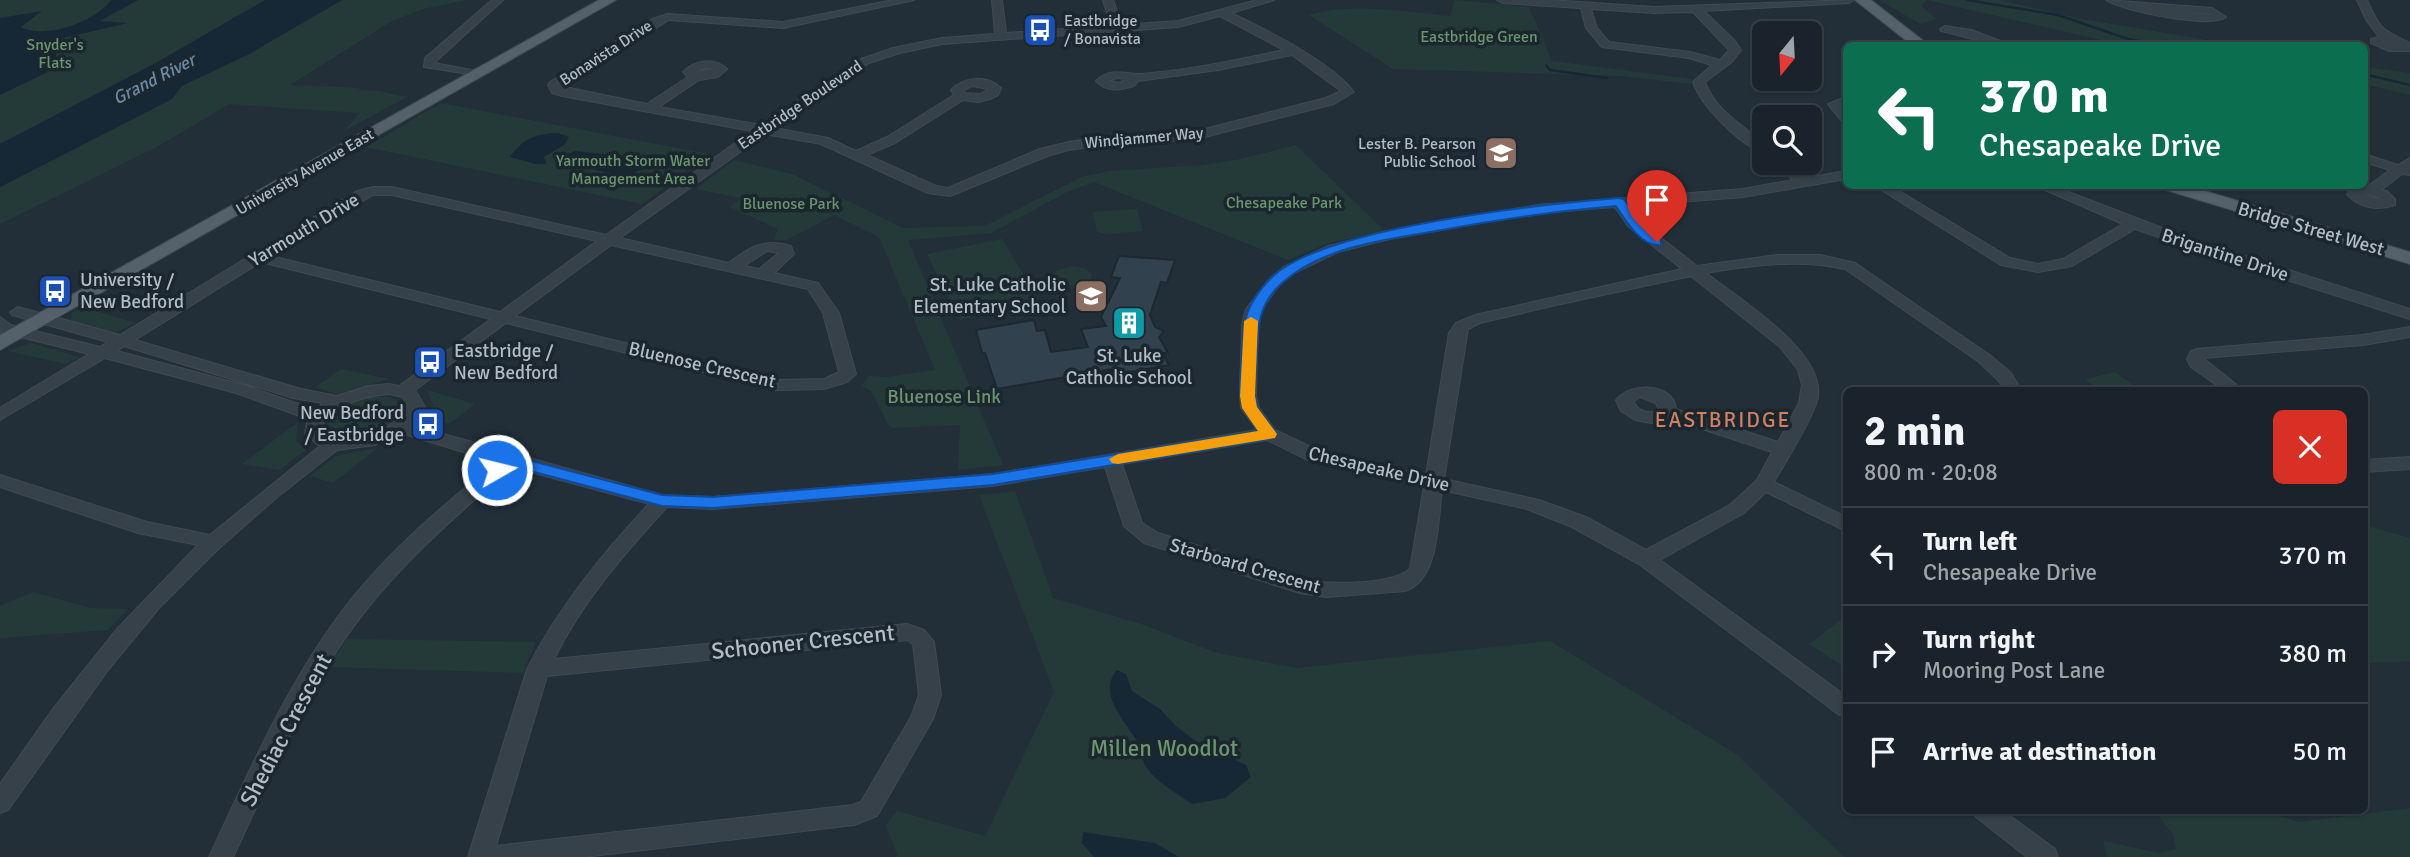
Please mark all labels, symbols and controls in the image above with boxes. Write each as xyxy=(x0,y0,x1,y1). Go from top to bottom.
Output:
bus stop icon: Eastbridge / Bonavista xyxy=(1021,11,1059,49)
place label: Eastbridge / Bonavista xyxy=(1064,11,1141,49)
street label: Bonavista Drive xyxy=(556,16,656,90)
north arrow xyxy=(1752,21,1822,91)
map controls xyxy=(1752,21,1822,175)
park label: Eastbridge Green xyxy=(1420,27,1538,47)
park label: Snyder's Flats xyxy=(26,35,84,73)
water label: Grand River xyxy=(109,48,201,109)
street label: Eastbridge Boulevard xyxy=(734,56,866,154)
text: 370 m xyxy=(1979,66,2109,126)
icon: left xyxy=(1864,70,1955,161)
button: search xyxy=(1752,105,1822,175)
street label: Windjammer Way xyxy=(1084,123,1205,153)
street label: University Avenue East xyxy=(233,124,378,220)
text: Chesapeake Drive xyxy=(1979,126,2221,165)
place label: Lester B. Pearson Public School xyxy=(1358,134,1476,172)
school or university icon: Lester B. Pearson Public School xyxy=(1482,134,1520,172)
park label: Yarmouth Storm Water Management Area xyxy=(556,151,710,189)
pin xyxy=(1627,170,1687,242)
icon: arrive xyxy=(1638,181,1676,219)
street label: Yarmouth Drive xyxy=(245,188,363,272)
park label: Chesapeake Park xyxy=(1226,193,1342,213)
park label: Bluenose Park xyxy=(742,194,840,214)
street label: Bridge Street West xyxy=(2235,197,2387,261)
street label: Brigantine Drive xyxy=(2158,223,2292,287)
place label: University / New Bedford xyxy=(80,268,184,314)
bus stop icon: University / New Bedford xyxy=(36,272,74,310)
place label: St. Luke Catholic Elementary School xyxy=(913,273,1066,319)
school or university icon: St. Luke Catholic Elementary School xyxy=(1072,277,1110,315)
building icon: St. Luke Catholic School xyxy=(1110,304,1148,342)
street label: Bluenose Crescent xyxy=(626,336,778,394)
place label: Eastbridge / New Bedford xyxy=(454,339,558,385)
bus stop icon: Eastbridge / New Bedford xyxy=(411,343,449,381)
place label: St. Luke Catholic School xyxy=(1066,344,1192,390)
park label: Bluenose Link xyxy=(887,385,1001,409)
place label: New Bedford / Eastbridge xyxy=(300,401,404,447)
bus stop icon: New Bedford / Eastbridge xyxy=(409,405,447,443)
text: 2 min xyxy=(1864,406,1965,457)
district label: EASTBRIDGE xyxy=(1655,407,1791,433)
button: close xyxy=(2273,410,2347,484)
position arrow xyxy=(460,433,534,507)
street label: Chesapeake Drive xyxy=(1306,441,1452,497)
text: 800 m · 20:08 xyxy=(1864,458,1998,487)
text: Turn left xyxy=(1923,526,2017,558)
street label: Starboard Crescent xyxy=(1167,533,1324,599)
icon: left xyxy=(1864,537,1902,575)
text: 370 m xyxy=(2278,540,2347,572)
text: Chesapeake Drive xyxy=(1923,558,2097,587)
street label: Schooner Crescent xyxy=(710,618,896,666)
text: Turn right xyxy=(1923,624,2035,656)
icon: right xyxy=(1864,635,1902,673)
text: 380 m xyxy=(2278,638,2347,670)
street label: Shediac Crescent xyxy=(234,649,338,811)
text: Mooring Post Lane xyxy=(1923,656,2105,685)
icon: arrive xyxy=(1864,733,1902,771)
park label: Millen Woodlot xyxy=(1090,734,1238,763)
text: Arrive at destination xyxy=(1923,736,2156,768)
text: 50 m xyxy=(2292,736,2347,768)

